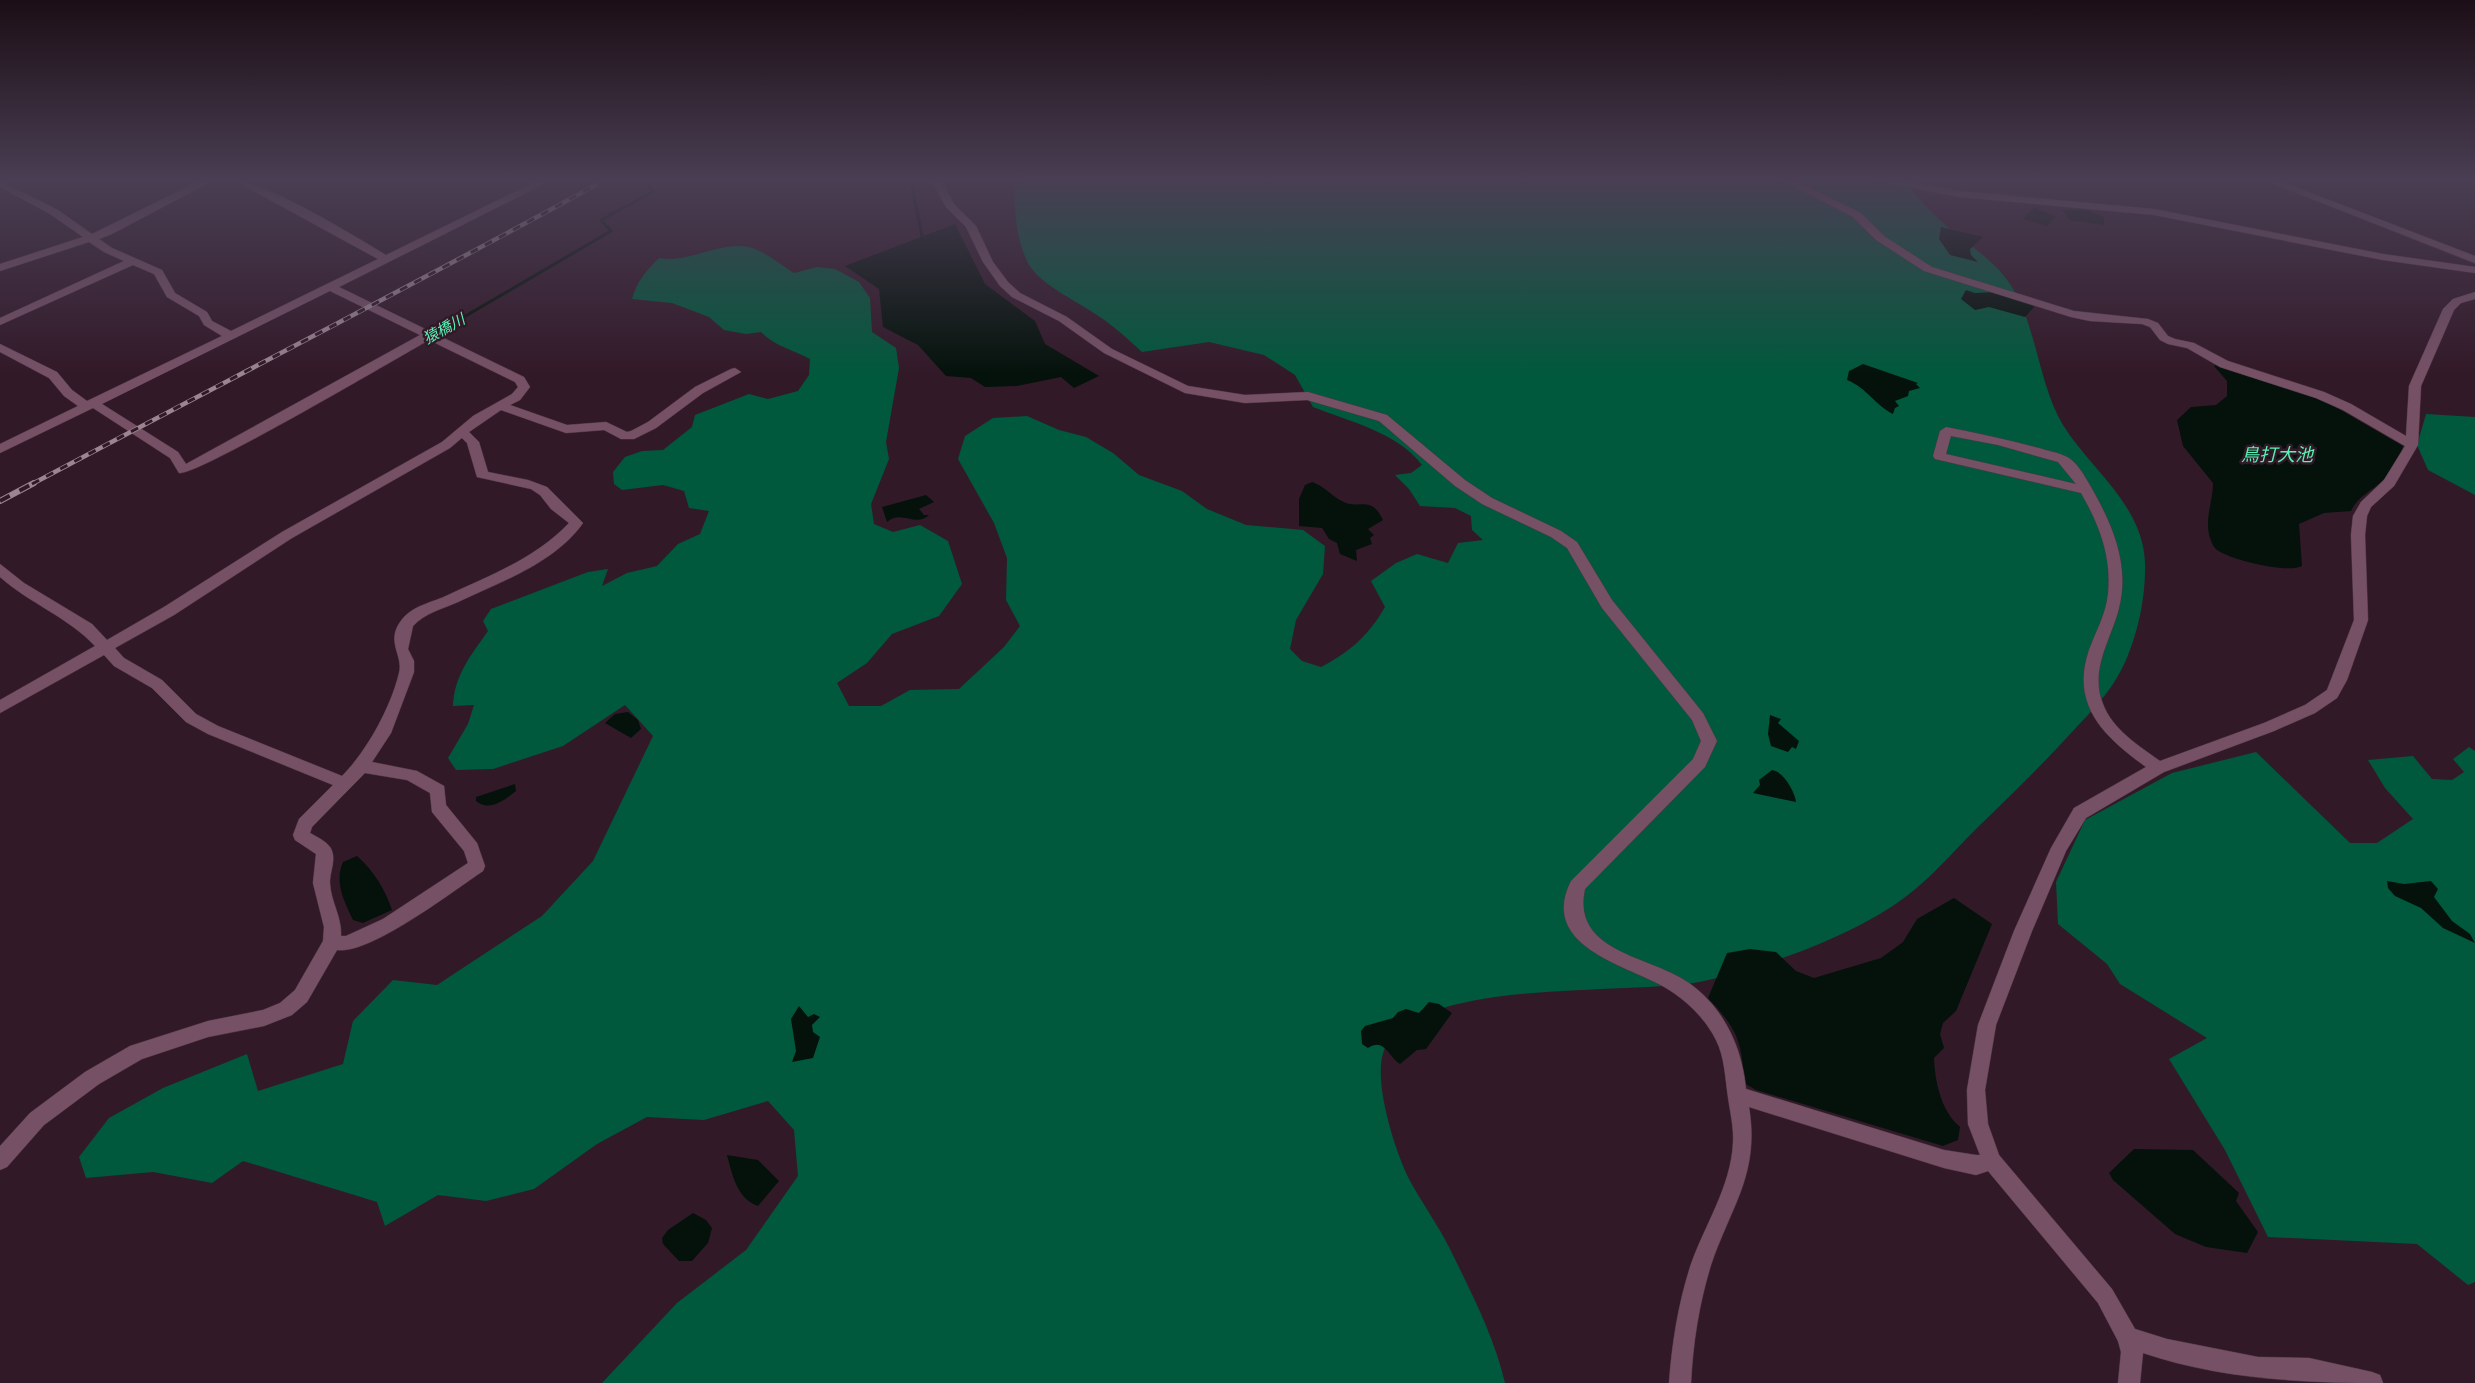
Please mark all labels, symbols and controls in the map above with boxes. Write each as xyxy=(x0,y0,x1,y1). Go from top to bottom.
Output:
water label: 猿橋川 xyxy=(420,309,470,348)
water label: 鳥打大池 xyxy=(2241,444,2315,466)

